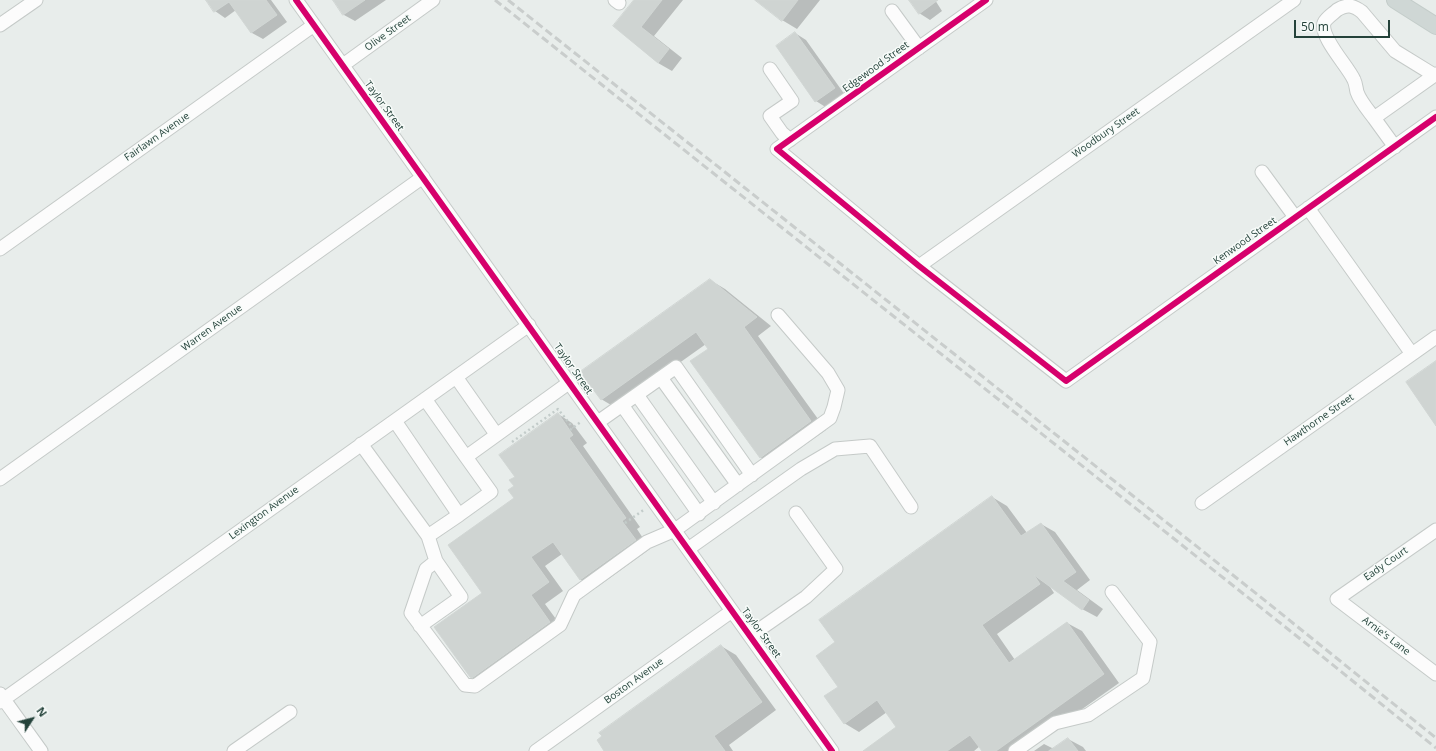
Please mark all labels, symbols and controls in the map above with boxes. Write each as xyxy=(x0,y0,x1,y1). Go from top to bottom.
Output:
street label: Olive Street xyxy=(363,12,413,54)
scale bar xyxy=(1296,12,1392,38)
text: 50 m xyxy=(1301,18,1329,35)
street label: Edgewood Street xyxy=(840,39,912,95)
street label: Taylor Street xyxy=(362,79,406,133)
street label: Woodbury Street xyxy=(1070,105,1142,161)
street label: Fairlawn Avenue xyxy=(122,110,192,164)
street label: Kenwood Street xyxy=(1211,215,1279,267)
street label: Warren Avenue xyxy=(179,302,245,354)
street label: Taylor Street xyxy=(551,341,595,397)
street label: Hawthorne Street xyxy=(1282,391,1356,449)
street label: Lexington Avenue xyxy=(227,484,301,542)
street label: Eady Court xyxy=(1362,544,1410,584)
street label: Taylor Street xyxy=(739,606,783,660)
street label: Arnie's Lane xyxy=(1360,614,1412,658)
street label: Boston Avenue xyxy=(602,655,666,707)
north arrow xyxy=(12,699,52,739)
text: N xyxy=(33,704,51,720)

